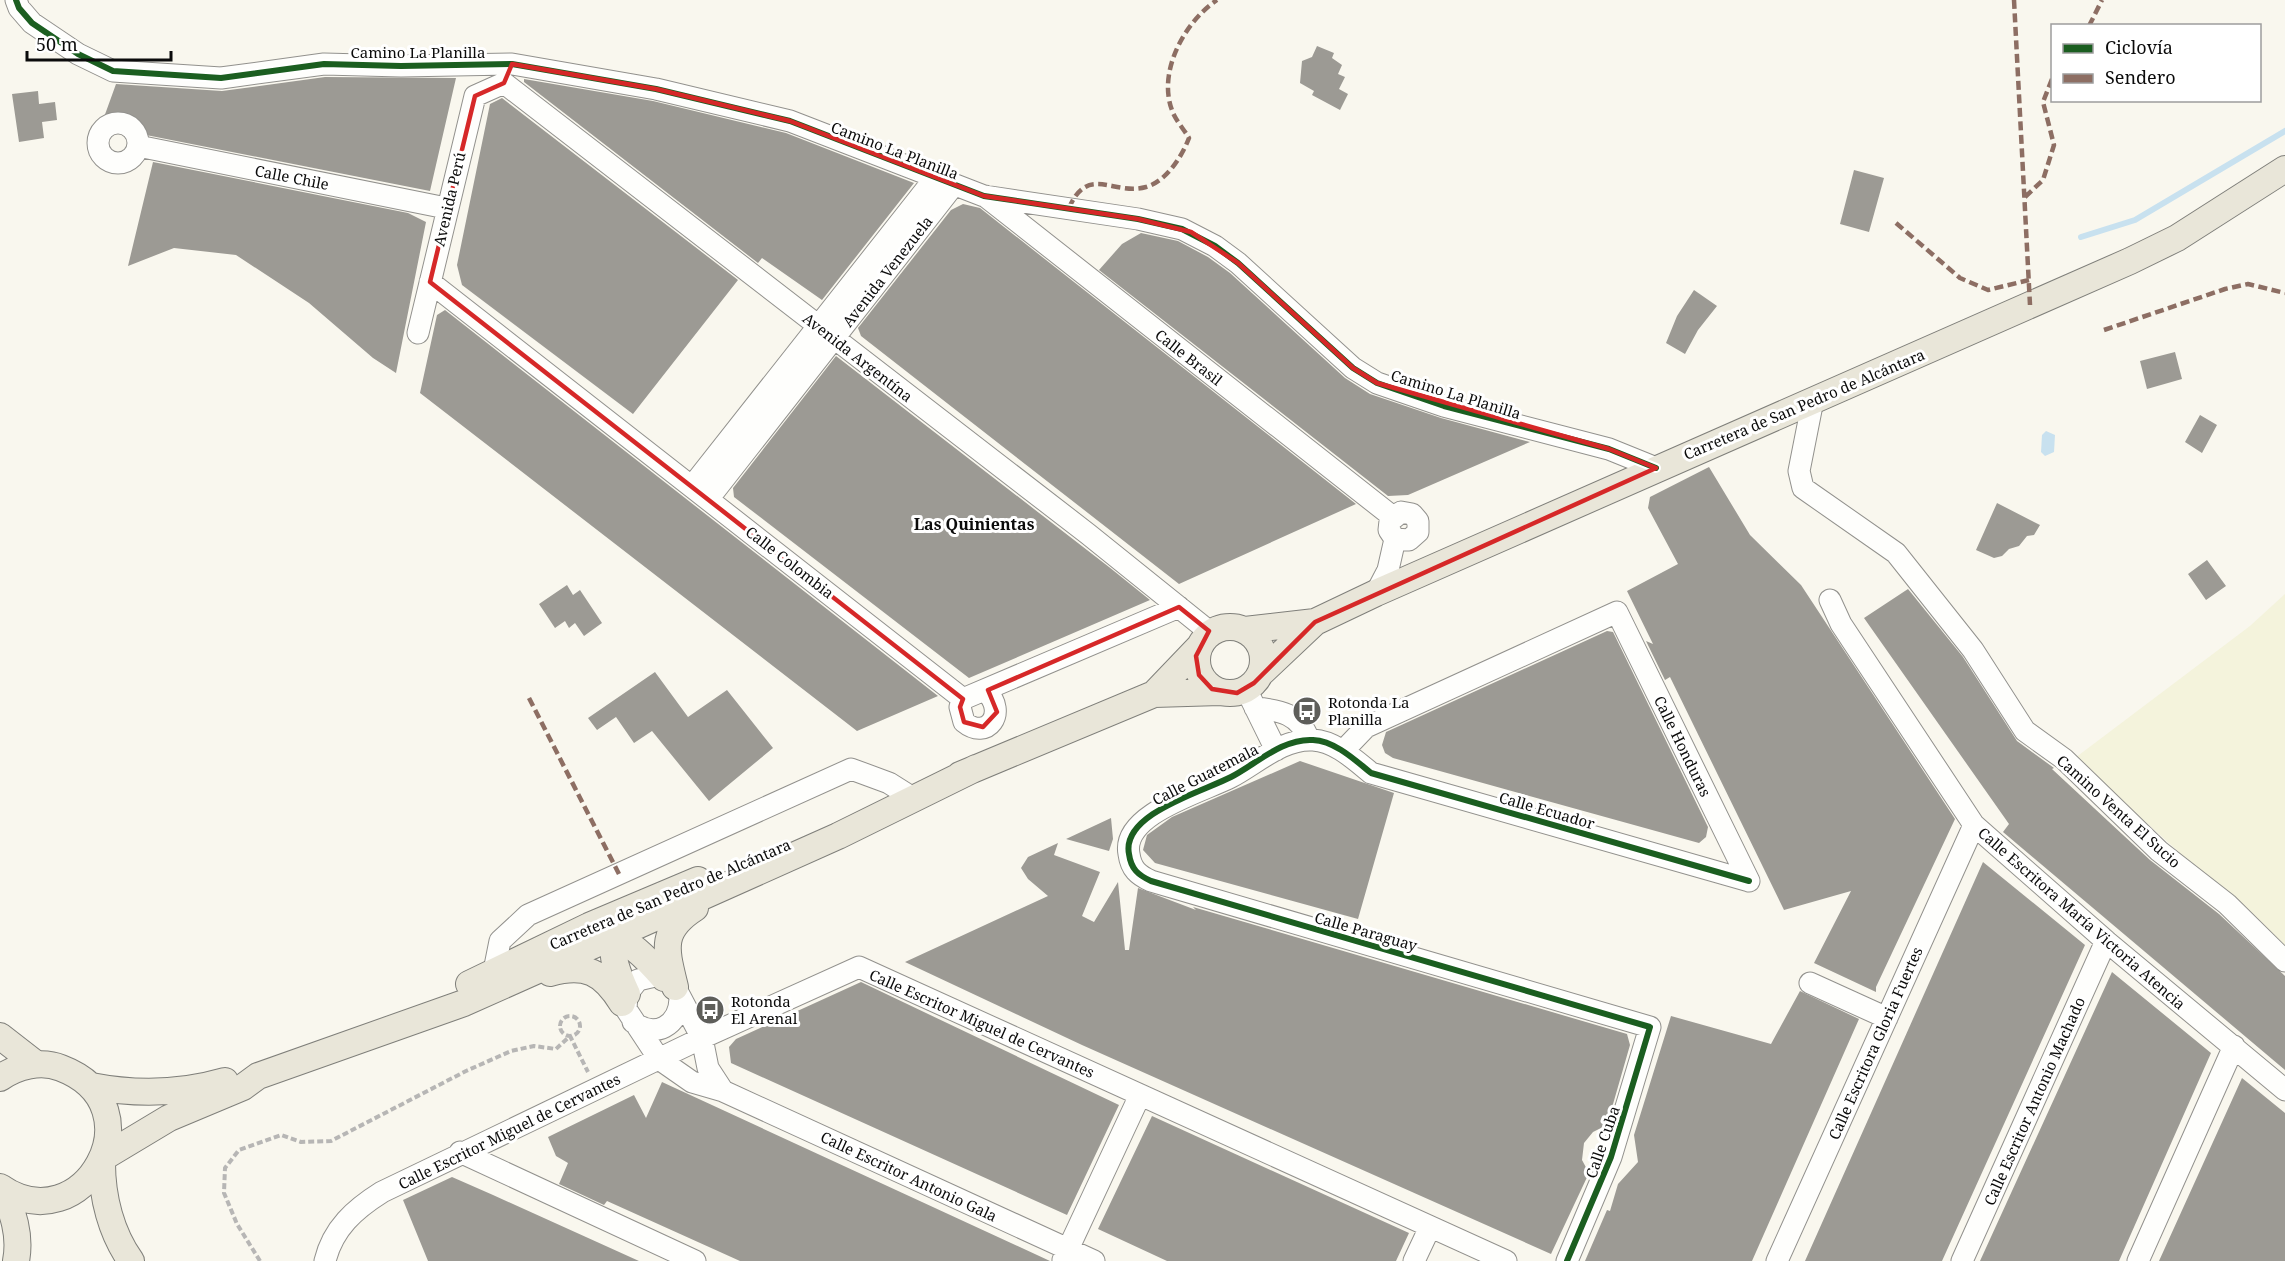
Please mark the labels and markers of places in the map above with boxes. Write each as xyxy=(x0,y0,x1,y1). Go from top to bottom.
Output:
place label: Rotonda La Planilla xyxy=(1328,692,1409,729)
bus stop icon: Rotonda La Planilla xyxy=(1291,695,1323,727)
place label: Rotonda El Arenal xyxy=(731,991,798,1028)
bus stop icon: Rotonda El Arenal xyxy=(694,994,726,1026)

